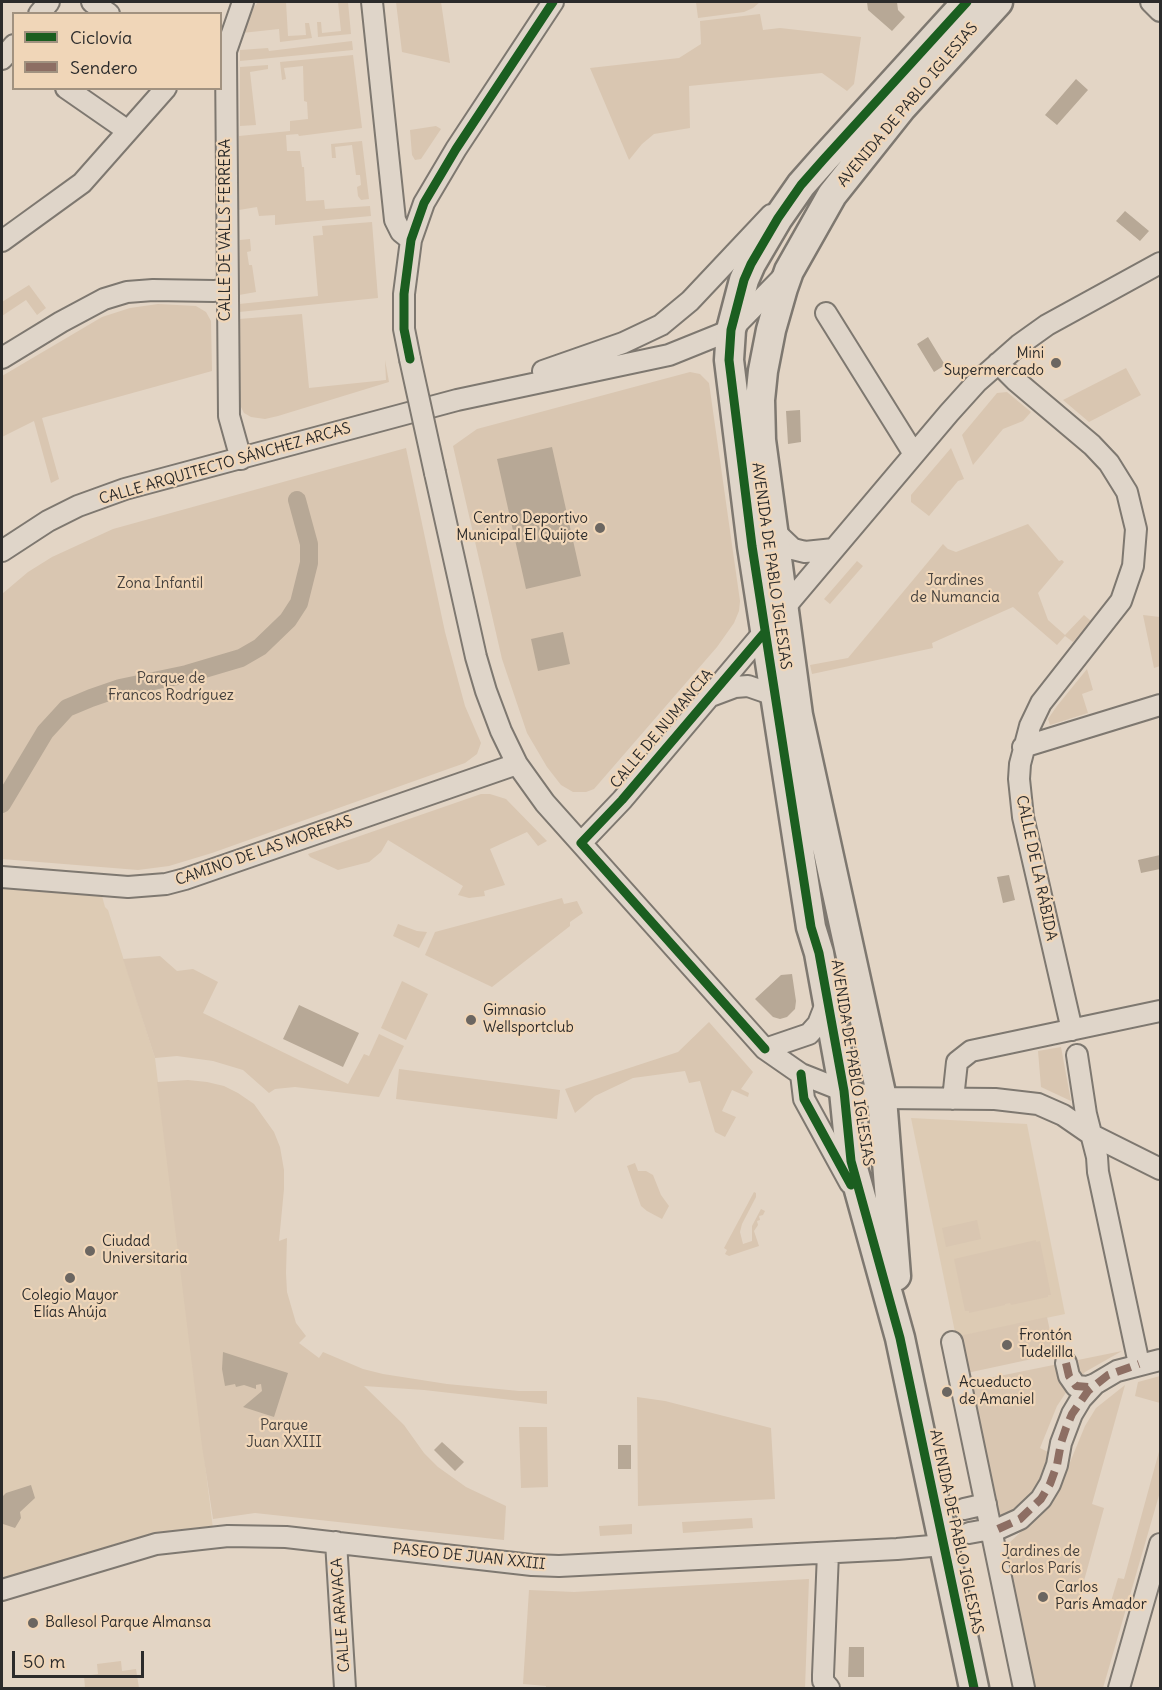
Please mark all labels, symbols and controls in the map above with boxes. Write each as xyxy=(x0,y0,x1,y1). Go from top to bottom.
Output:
legend xyxy=(12,12,222,90)
street label: AVENIDA DE PABLO IGLESIAS xyxy=(834,19,982,191)
text: Ciclovía xyxy=(70,26,132,49)
text: Sendero xyxy=(70,56,138,79)
street label: CALLE DE VALLS FERRERA xyxy=(217,139,235,321)
place label: Mini Supermercado xyxy=(944,345,1044,380)
marker: Mini Supermercado xyxy=(1049,356,1063,370)
street label: CALLE ARQUITECTO SÁNCHEZ ARCAS xyxy=(97,419,353,509)
street label: AVENIDA DE PABLO IGLESIAS xyxy=(748,461,794,671)
place label: Centro Deportivo Municipal El Quijote xyxy=(456,510,588,545)
marker: Centro Deportivo Municipal El Quijote xyxy=(593,521,607,535)
park label: Jardines de Numancia xyxy=(910,572,1000,607)
park label: Zona Infantil xyxy=(117,575,203,593)
street label: CALLE DE NUMANCIA xyxy=(607,666,717,792)
park label: Parque de Francos Rodríguez xyxy=(108,670,234,705)
street label: CALLE DE LA RÁBIDA xyxy=(1012,794,1060,942)
street label: CAMINO DE LAS MORERAS xyxy=(173,812,355,890)
street label: AVENIDA DE PABLO IGLESIAS xyxy=(827,958,877,1168)
place label: Gimnasio Wellsportclub xyxy=(483,1002,574,1037)
marker: Gimnasio Wellsportclub xyxy=(464,1013,478,1027)
place label: Ciudad Universitaria xyxy=(102,1233,187,1268)
marker: Ciudad Universitaria xyxy=(83,1244,97,1258)
marker: Colegio Mayor Elías Ahúja xyxy=(63,1271,77,1285)
place label: Colegio Mayor Elías Ahúja xyxy=(22,1287,118,1322)
place label: Frontón Tudelilla xyxy=(1019,1327,1073,1362)
marker: Frontón Tudelilla xyxy=(1000,1338,1014,1352)
place label: Acueducto de Amaniel xyxy=(959,1374,1034,1409)
marker: Acueducto de Amaniel xyxy=(940,1385,954,1399)
park label: Parque Juan XXIII xyxy=(246,1417,322,1452)
street label: AVENIDA DE PABLO IGLESIAS xyxy=(925,1428,987,1636)
street label: PASEO DE JUAN XXIII xyxy=(392,1540,546,1574)
park label: Jardines de Carlos París xyxy=(1001,1543,1081,1578)
street label: CALLE ARAVACA xyxy=(328,1557,354,1673)
place label: Carlos París Amador xyxy=(1055,1579,1147,1614)
marker: Carlos París Amador xyxy=(1036,1590,1050,1604)
place label: Ballesol Parque Almansa xyxy=(45,1614,211,1632)
marker: Ballesol Parque Almansa xyxy=(26,1616,40,1630)
scale bar xyxy=(15,1639,147,1677)
text: 50 m xyxy=(23,1650,65,1673)

